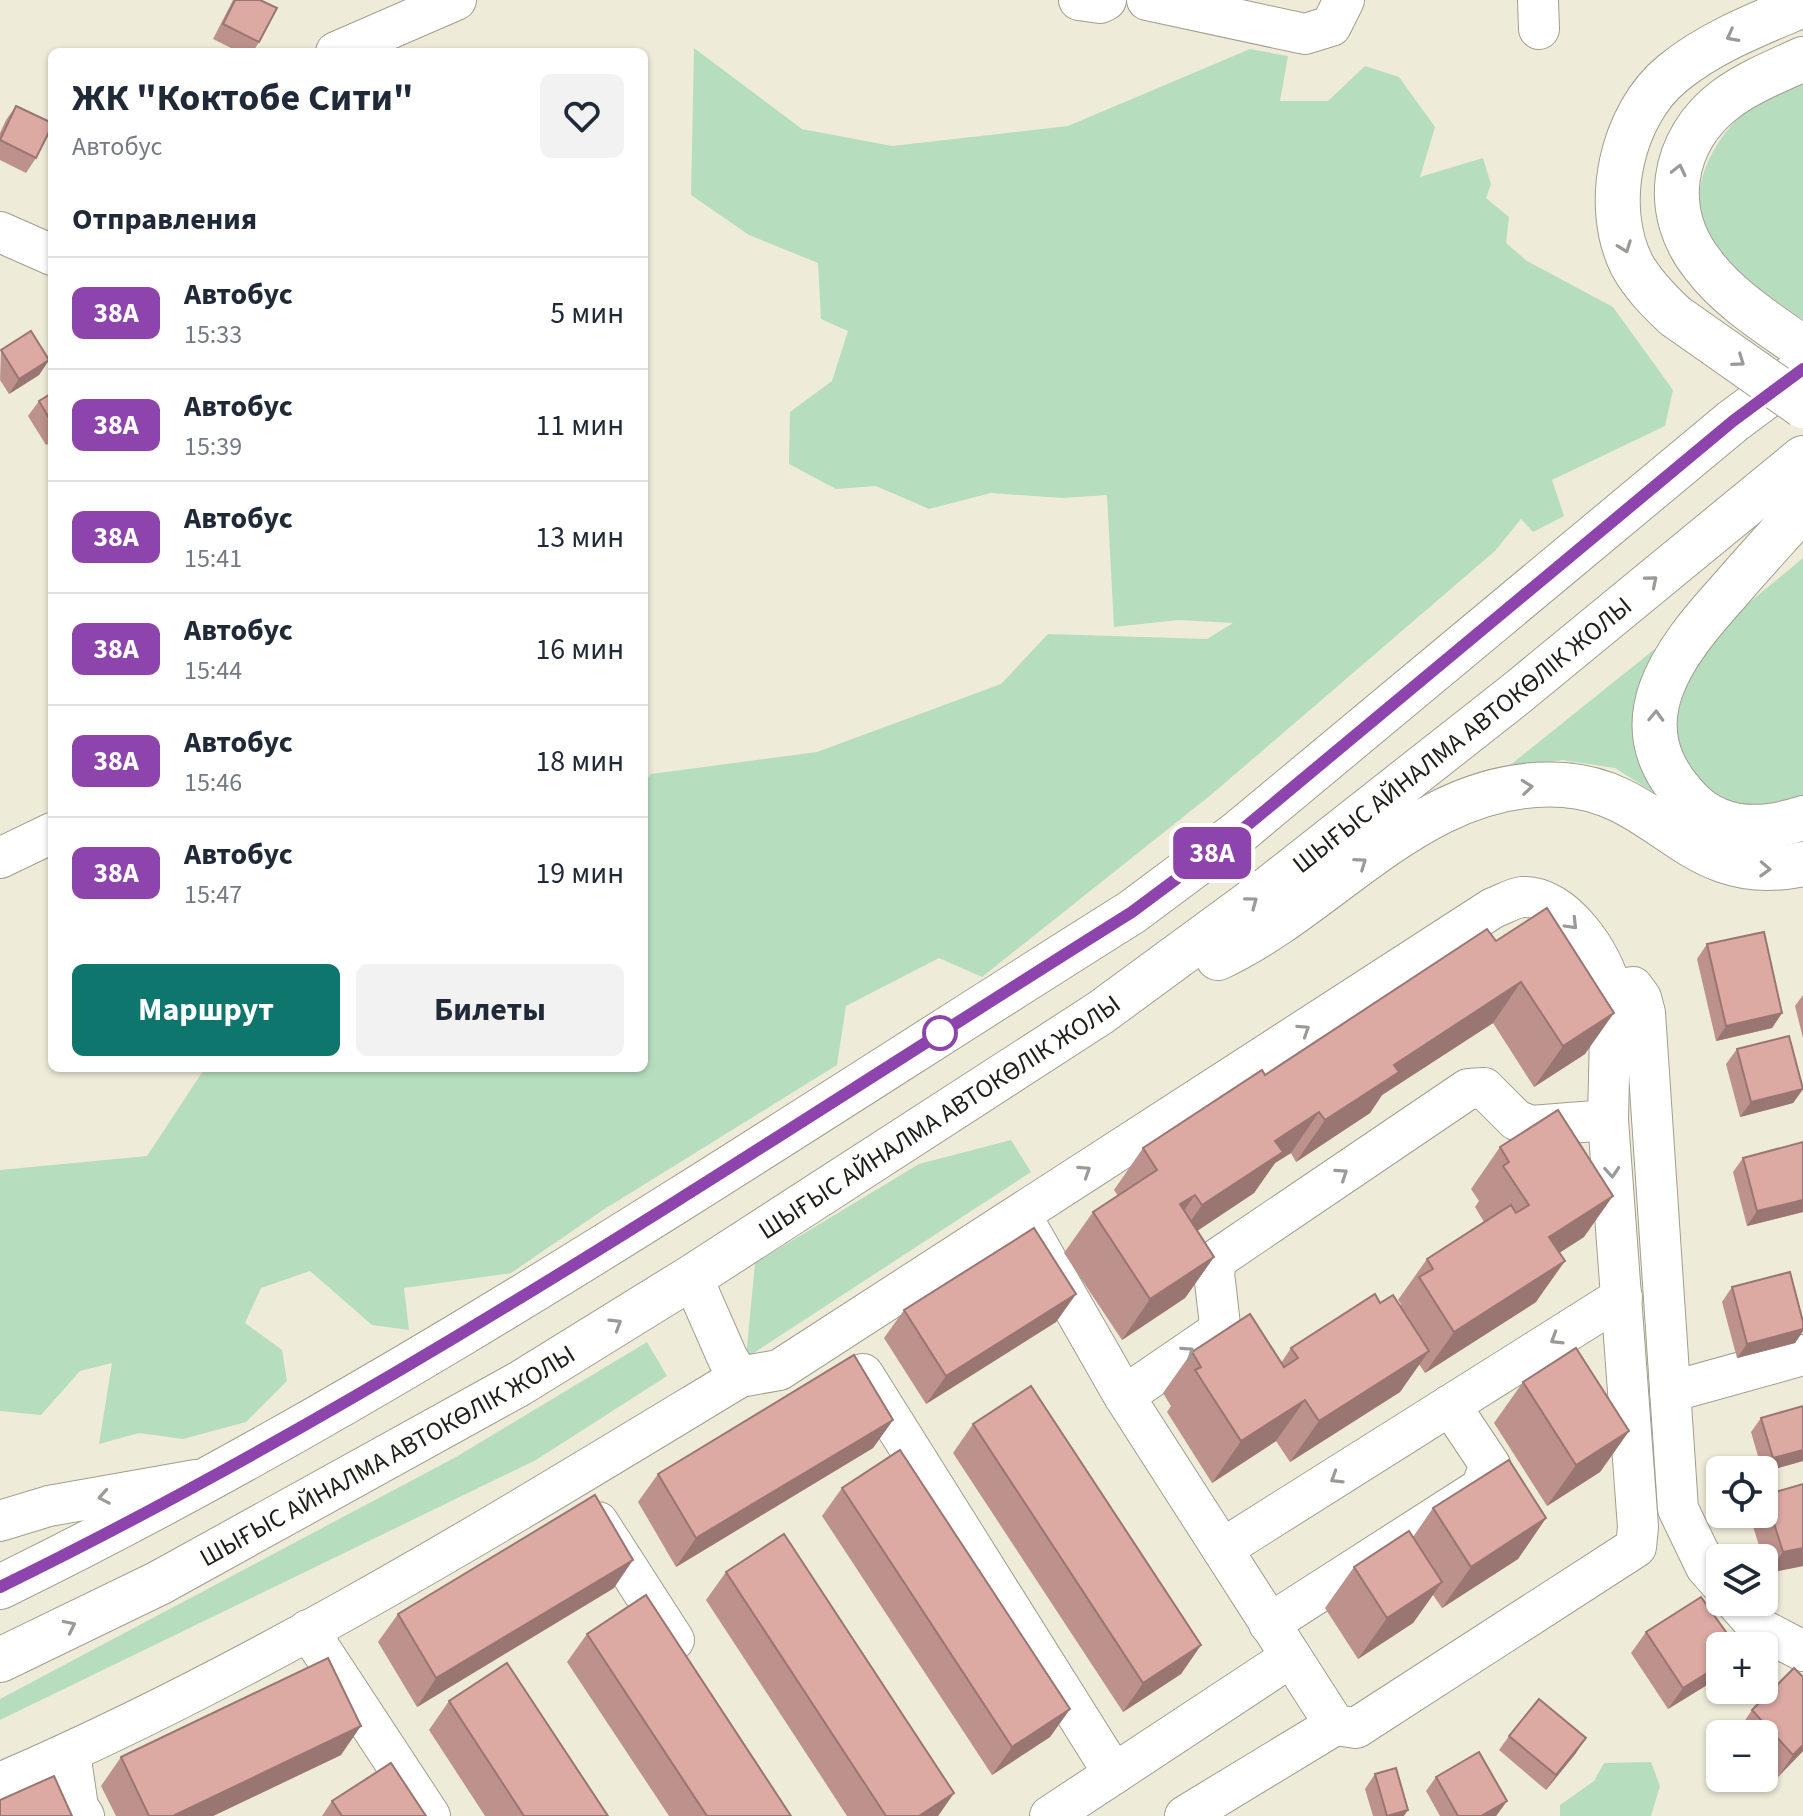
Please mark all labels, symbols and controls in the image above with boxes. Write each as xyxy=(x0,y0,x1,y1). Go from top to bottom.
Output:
one-way arrow xyxy=(1725,27,1740,42)
text: ЖК "Коктобе Сити" xyxy=(72,71,413,125)
button: heart xyxy=(540,74,624,158)
text: Автобус xyxy=(72,128,162,165)
one-way arrow xyxy=(1670,164,1687,178)
text: Отправления xyxy=(72,198,257,241)
one-way arrow xyxy=(1616,239,1632,253)
text: Автобус xyxy=(184,273,293,316)
text: 5 мин xyxy=(550,292,624,335)
text: 38А xyxy=(93,293,139,333)
text: 15:33 xyxy=(184,316,242,353)
one-way arrow xyxy=(1730,351,1745,366)
text: Автобус xyxy=(184,385,293,428)
text: 11 мин xyxy=(535,404,624,447)
text: 38А xyxy=(93,405,139,445)
text: 15:39 xyxy=(184,428,242,465)
text: Автобус xyxy=(184,497,293,540)
text: 13 мин xyxy=(535,516,624,559)
text: 38А xyxy=(93,517,139,557)
text: 15:41 xyxy=(184,540,242,577)
one-way arrow xyxy=(1643,576,1657,591)
street label: ШЫҒЫС АЙНАЛМА АВТОКӨЛІК ЖОЛЫ xyxy=(1284,588,1640,882)
text: Автобус xyxy=(184,609,293,652)
text: 16 мин xyxy=(535,628,624,671)
text: 38А xyxy=(93,629,139,669)
text: 15:44 xyxy=(184,652,242,689)
one-way arrow xyxy=(1648,710,1665,722)
text: Автобус xyxy=(184,721,293,764)
text: 18 мин xyxy=(535,740,624,783)
text: 38А xyxy=(93,741,139,781)
text: 15:46 xyxy=(184,764,242,801)
one-way arrow xyxy=(1521,778,1534,795)
line badge: 38А xyxy=(1166,827,1258,879)
text: Автобус xyxy=(184,833,293,876)
text: 38А xyxy=(1189,833,1235,873)
text: 19 мин xyxy=(535,852,624,895)
text: 38А xyxy=(93,853,139,893)
one-way arrow xyxy=(1352,858,1367,873)
one-way arrow xyxy=(1759,860,1772,877)
text: 15:47 xyxy=(184,876,242,913)
one-way arrow xyxy=(1243,897,1258,911)
one-way arrow xyxy=(1563,915,1578,929)
button: Маршрут xyxy=(72,964,340,1056)
button: Билеты xyxy=(356,964,624,1056)
street label: ШЫҒЫС АЙНАЛМА АВТОКӨЛІК ЖОЛЫ xyxy=(751,986,1128,1248)
unlabelled marker xyxy=(923,1016,957,1050)
one-way arrow xyxy=(1295,1025,1310,1040)
one-way arrow xyxy=(1603,1165,1620,1178)
one-way arrow xyxy=(1077,1166,1091,1181)
one-way arrow xyxy=(1333,1169,1347,1184)
one-way arrow xyxy=(607,1319,622,1334)
one-way arrow xyxy=(1550,1329,1564,1344)
street label: ШЫҒЫС АЙНАЛМА АВТОКӨЛІК ЖОЛЫ xyxy=(193,1335,582,1576)
one-way arrow xyxy=(1180,1347,1194,1362)
map controls xyxy=(1706,1456,1778,1792)
button: locate xyxy=(1706,1456,1778,1528)
one-way arrow xyxy=(1330,1468,1344,1483)
one-way arrow xyxy=(97,1487,110,1504)
button: layers xyxy=(1706,1544,1778,1616)
one-way arrow xyxy=(62,1620,77,1636)
button: + xyxy=(1706,1632,1778,1704)
button: − xyxy=(1706,1720,1778,1792)

